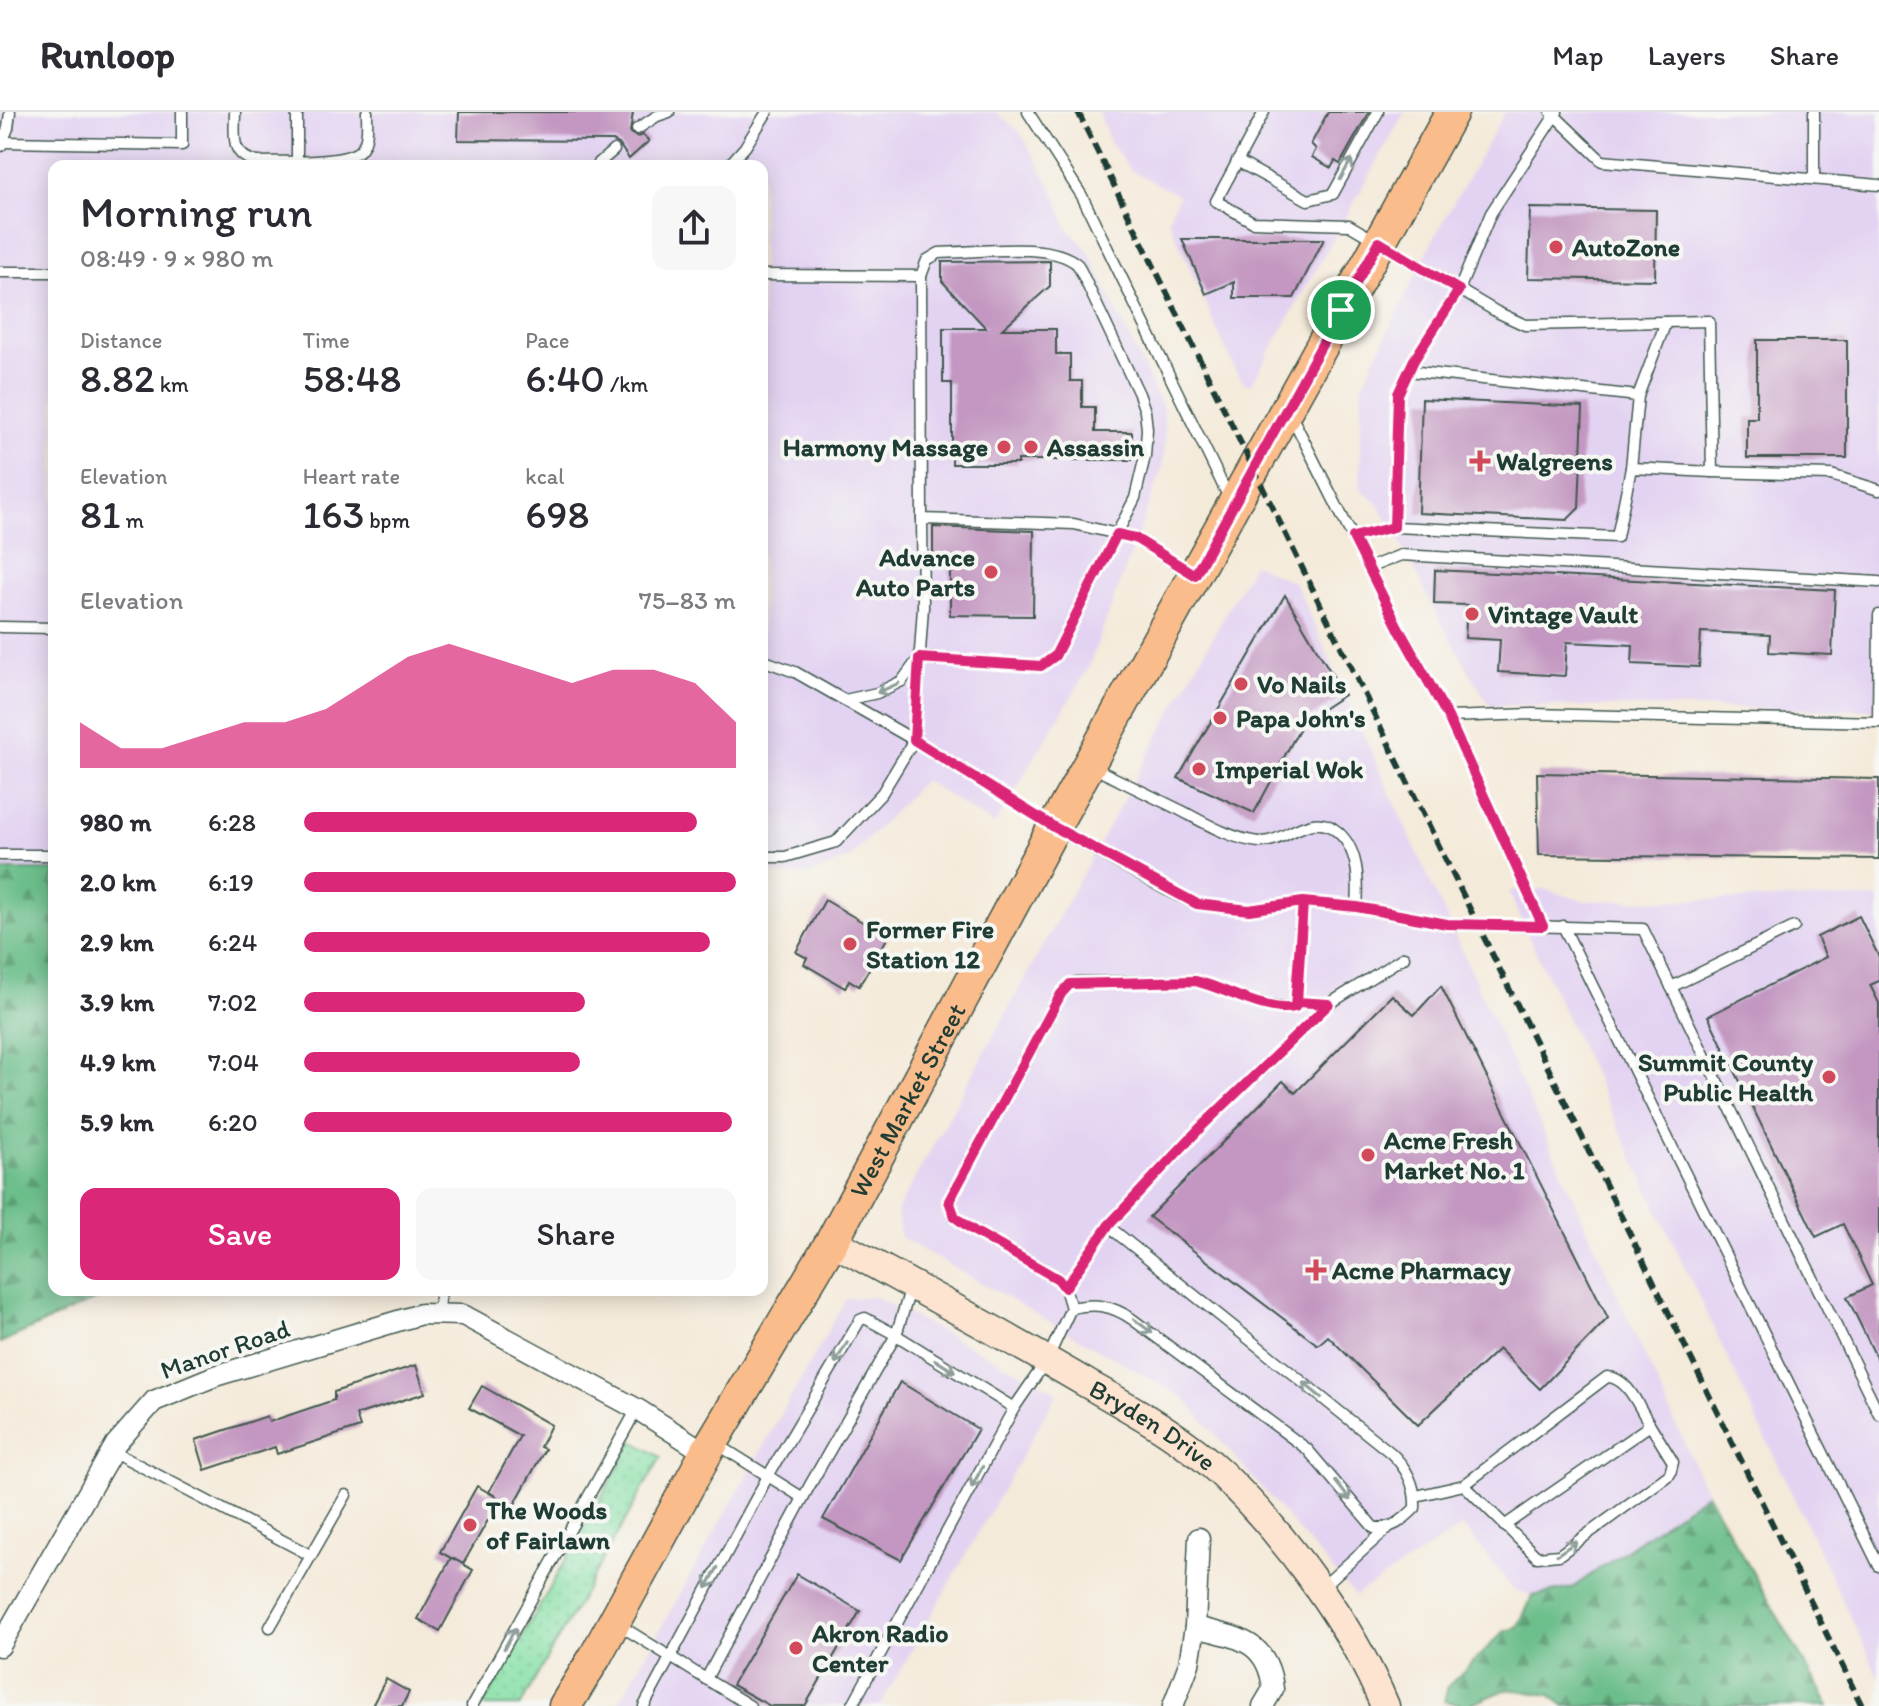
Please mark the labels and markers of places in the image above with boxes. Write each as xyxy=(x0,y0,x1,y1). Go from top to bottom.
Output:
place label: AutoZone xyxy=(1571,231,1680,263)
marker: AutoZone xyxy=(1547,238,1565,256)
pin xyxy=(1307,276,1375,344)
place label: Harmony Massage xyxy=(783,431,988,463)
place label: Assassin xyxy=(1046,431,1144,463)
marker: Harmony Massage xyxy=(995,438,1013,456)
marker: Assassin xyxy=(1022,438,1040,456)
place label: Walgreens xyxy=(1496,445,1613,477)
marker: Walgreens xyxy=(1471,452,1489,470)
place label: Advance Auto Parts xyxy=(855,541,975,603)
marker: Advance Auto Parts xyxy=(982,563,1000,581)
place label: Vintage Vault xyxy=(1488,598,1638,630)
marker: Vintage Vault xyxy=(1463,605,1481,623)
place label: Vo Nails xyxy=(1257,668,1346,700)
marker: Vo Nails xyxy=(1232,675,1250,693)
place label: Papa John's xyxy=(1236,702,1366,734)
marker: Papa John's xyxy=(1211,709,1229,727)
place label: Imperial Wok xyxy=(1215,753,1364,785)
marker: Imperial Wok xyxy=(1190,760,1208,778)
place label: Former Fire Station 12 xyxy=(866,913,994,975)
marker: Former Fire Station 12 xyxy=(841,935,859,953)
place label: Summit County Public Health xyxy=(1638,1046,1814,1108)
marker: Summit County Public Health xyxy=(1820,1068,1838,1086)
place label: Acme Fresh Market No. 1 xyxy=(1383,1124,1525,1186)
marker: Acme Fresh Market No. 1 xyxy=(1359,1146,1377,1164)
place label: Acme Pharmacy xyxy=(1331,1254,1511,1286)
marker: Acme Pharmacy xyxy=(1307,1261,1325,1279)
place label: The Woods of Fairlawn xyxy=(485,1494,610,1556)
marker: The Woods of Fairlawn xyxy=(461,1516,479,1534)
place label: Akron Radio Center xyxy=(811,1617,949,1679)
marker: Akron Radio Center xyxy=(787,1639,805,1657)

